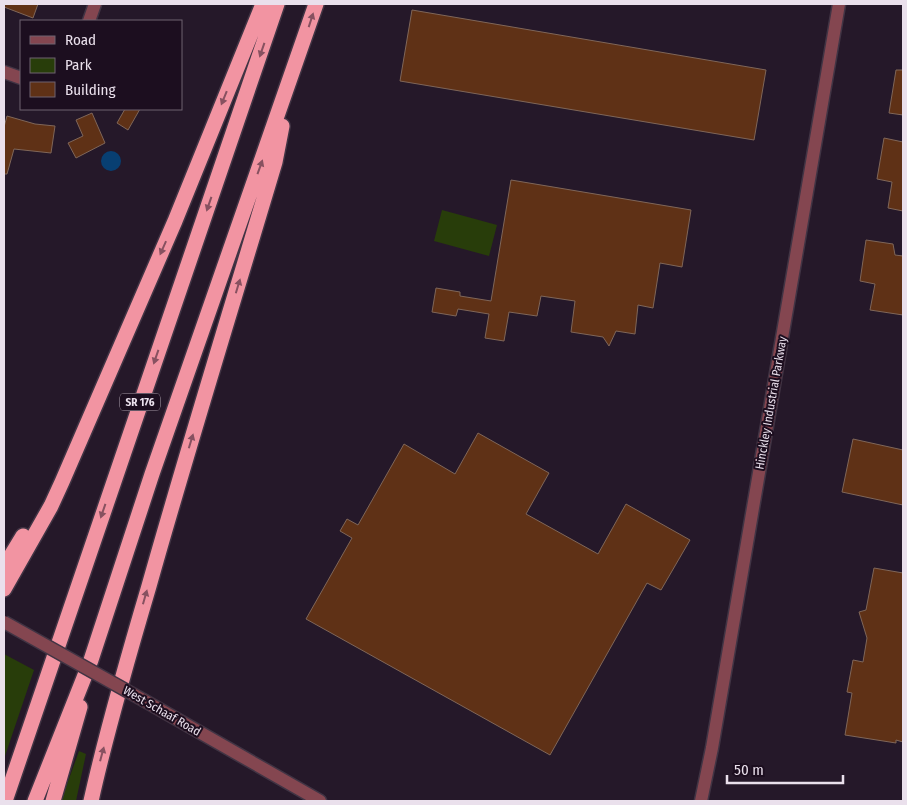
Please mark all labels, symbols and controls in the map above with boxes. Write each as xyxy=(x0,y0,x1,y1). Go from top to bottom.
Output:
one-way arrow xyxy=(308,12,315,27)
legend xyxy=(20,20,182,110)
text: Road xyxy=(65,31,96,49)
one-way arrow xyxy=(257,43,265,58)
text: Park xyxy=(65,56,92,74)
text: Building xyxy=(65,81,116,99)
one-way arrow xyxy=(220,90,228,105)
one-way arrow xyxy=(257,159,264,174)
one-way arrow xyxy=(205,196,212,211)
one-way arrow xyxy=(159,241,167,255)
one-way arrow xyxy=(235,278,243,293)
street label: Hinckley Industrial Parkway xyxy=(752,335,790,471)
one-way arrow xyxy=(152,350,160,365)
road number: SR 176 xyxy=(120,394,160,411)
one-way arrow xyxy=(187,433,195,448)
one-way arrow xyxy=(99,504,107,519)
one-way arrow xyxy=(142,589,150,604)
street label: West Schaaf Road xyxy=(121,683,203,739)
one-way arrow xyxy=(98,746,106,761)
scale bar xyxy=(727,752,843,784)
text: 50 m xyxy=(734,761,764,779)

